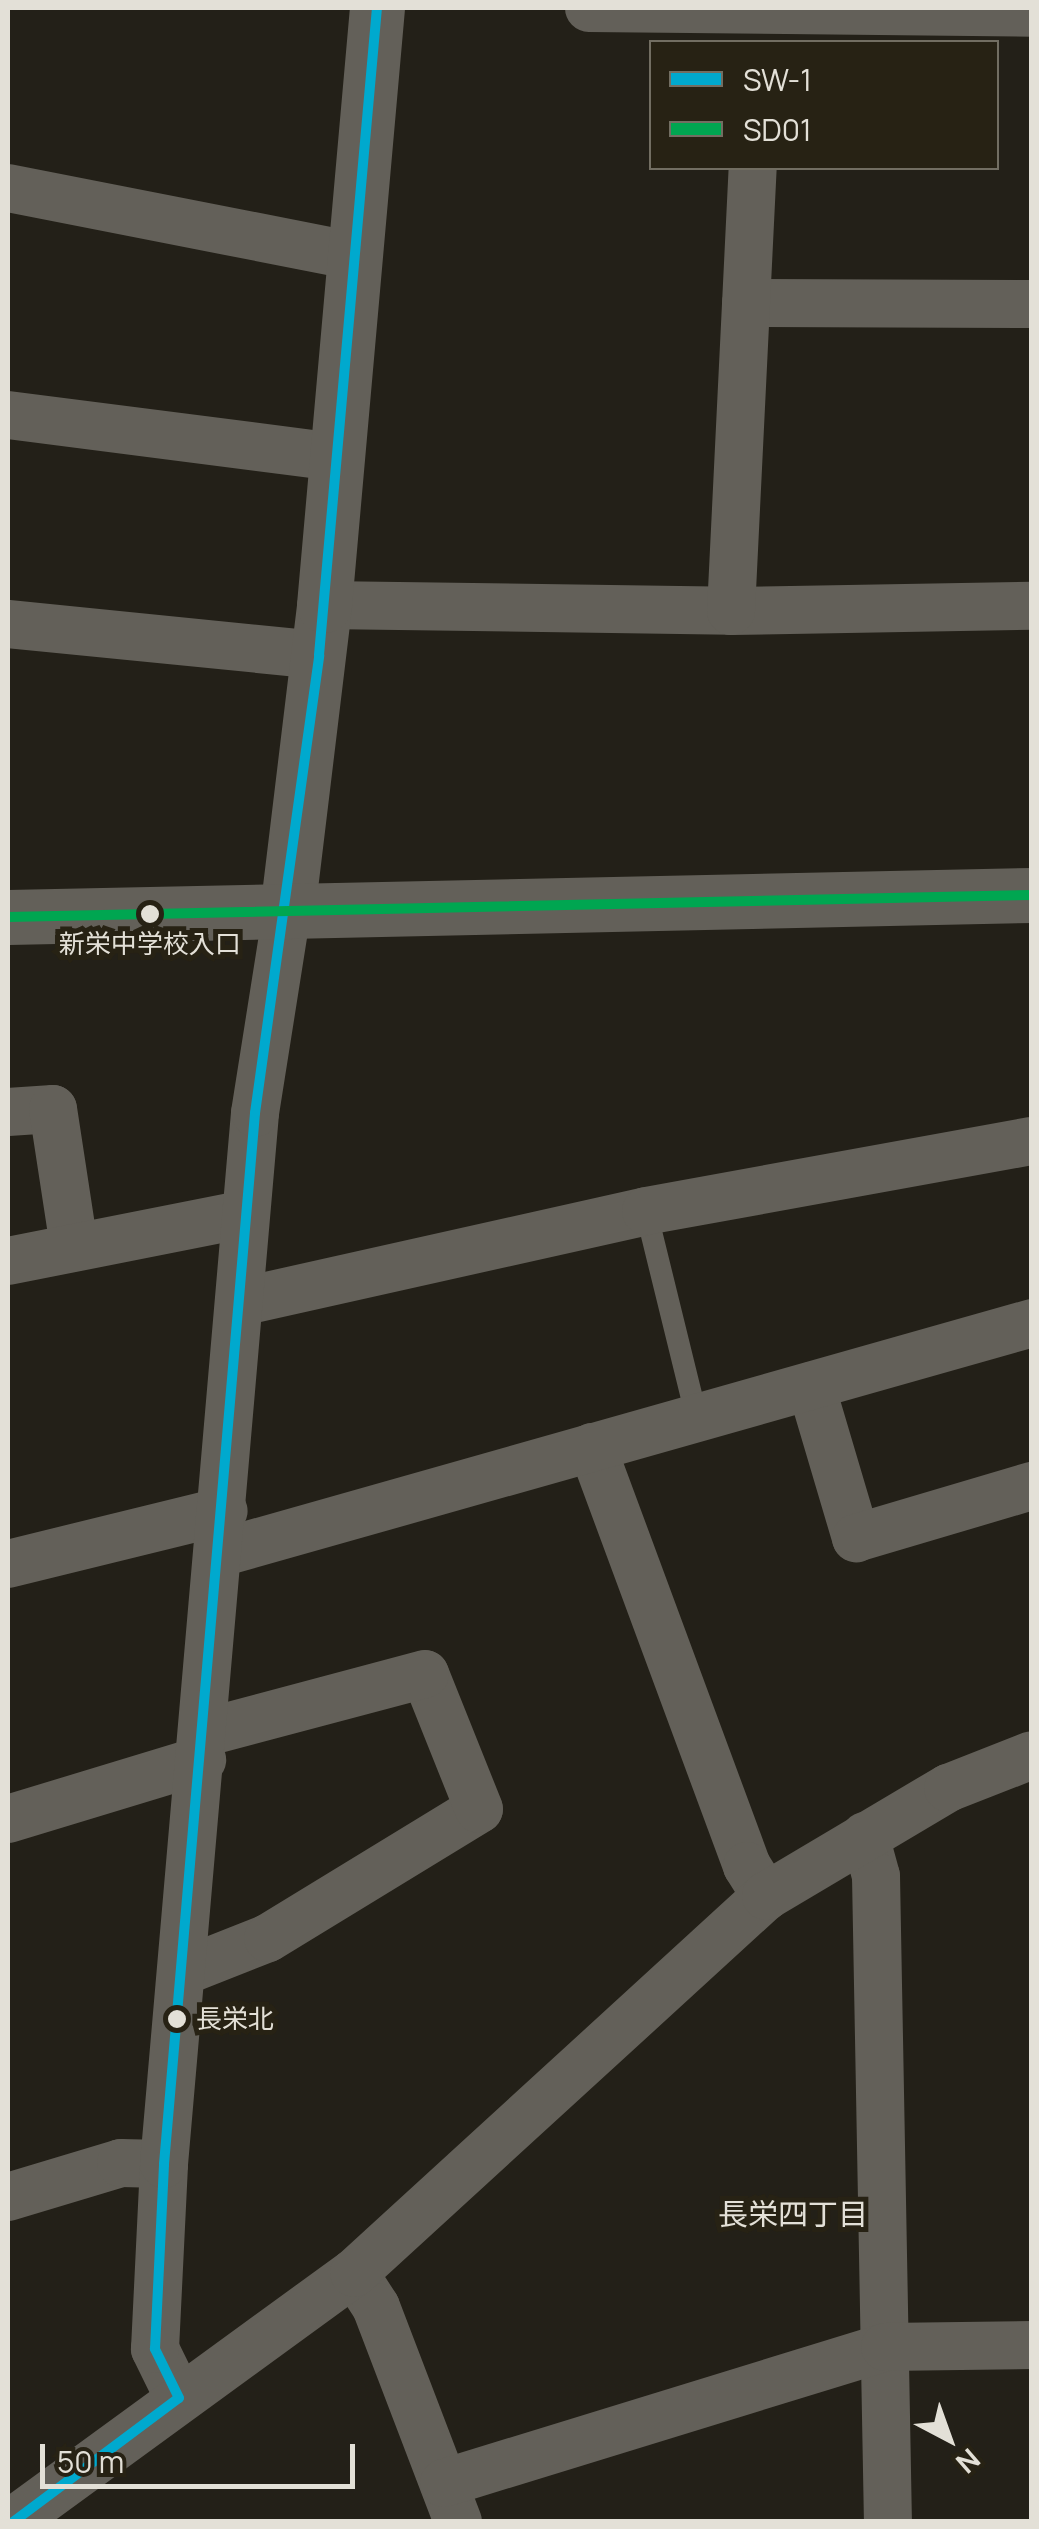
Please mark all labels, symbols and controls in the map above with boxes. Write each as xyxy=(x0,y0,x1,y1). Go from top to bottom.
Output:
legend xyxy=(649,40,999,170)
text: SW-1 xyxy=(743,59,812,100)
text: SD01 xyxy=(743,109,812,150)
marker: 新栄中学校入口 xyxy=(140,904,160,924)
place label: 新栄中学校入口 xyxy=(59,928,241,960)
place label: 長栄北 xyxy=(196,2003,274,2035)
marker: 長栄北 xyxy=(167,2009,187,2029)
district label: 長栄四丁目 xyxy=(718,2196,868,2232)
north arrow xyxy=(899,2389,999,2489)
scale bar xyxy=(45,2424,360,2486)
text: 50 m xyxy=(57,2441,124,2482)
text: N xyxy=(949,2441,989,2483)

